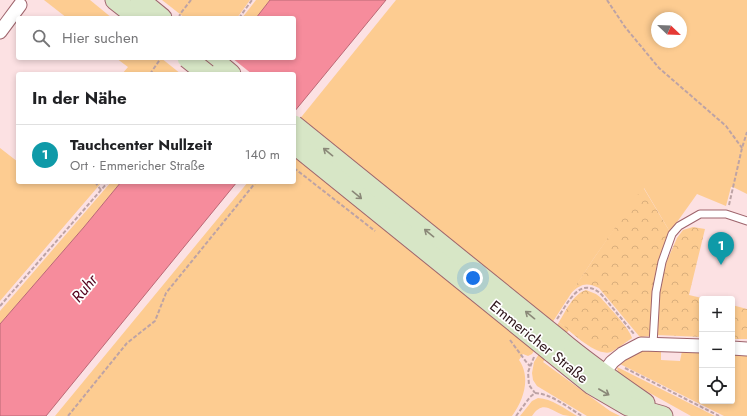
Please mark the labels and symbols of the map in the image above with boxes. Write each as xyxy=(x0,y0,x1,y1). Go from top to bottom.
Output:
north arrow xyxy=(651,12,687,48)
one-way arrow xyxy=(322,147,333,156)
one-way arrow xyxy=(352,191,362,200)
one-way arrow xyxy=(423,229,434,238)
pin: 1 xyxy=(708,232,734,265)
water label: Ruhr xyxy=(66,268,104,307)
your location xyxy=(463,268,483,288)
street label: Emmericher Straße xyxy=(485,295,593,389)
one-way arrow xyxy=(524,311,535,320)
one-way arrow xyxy=(598,389,610,397)

